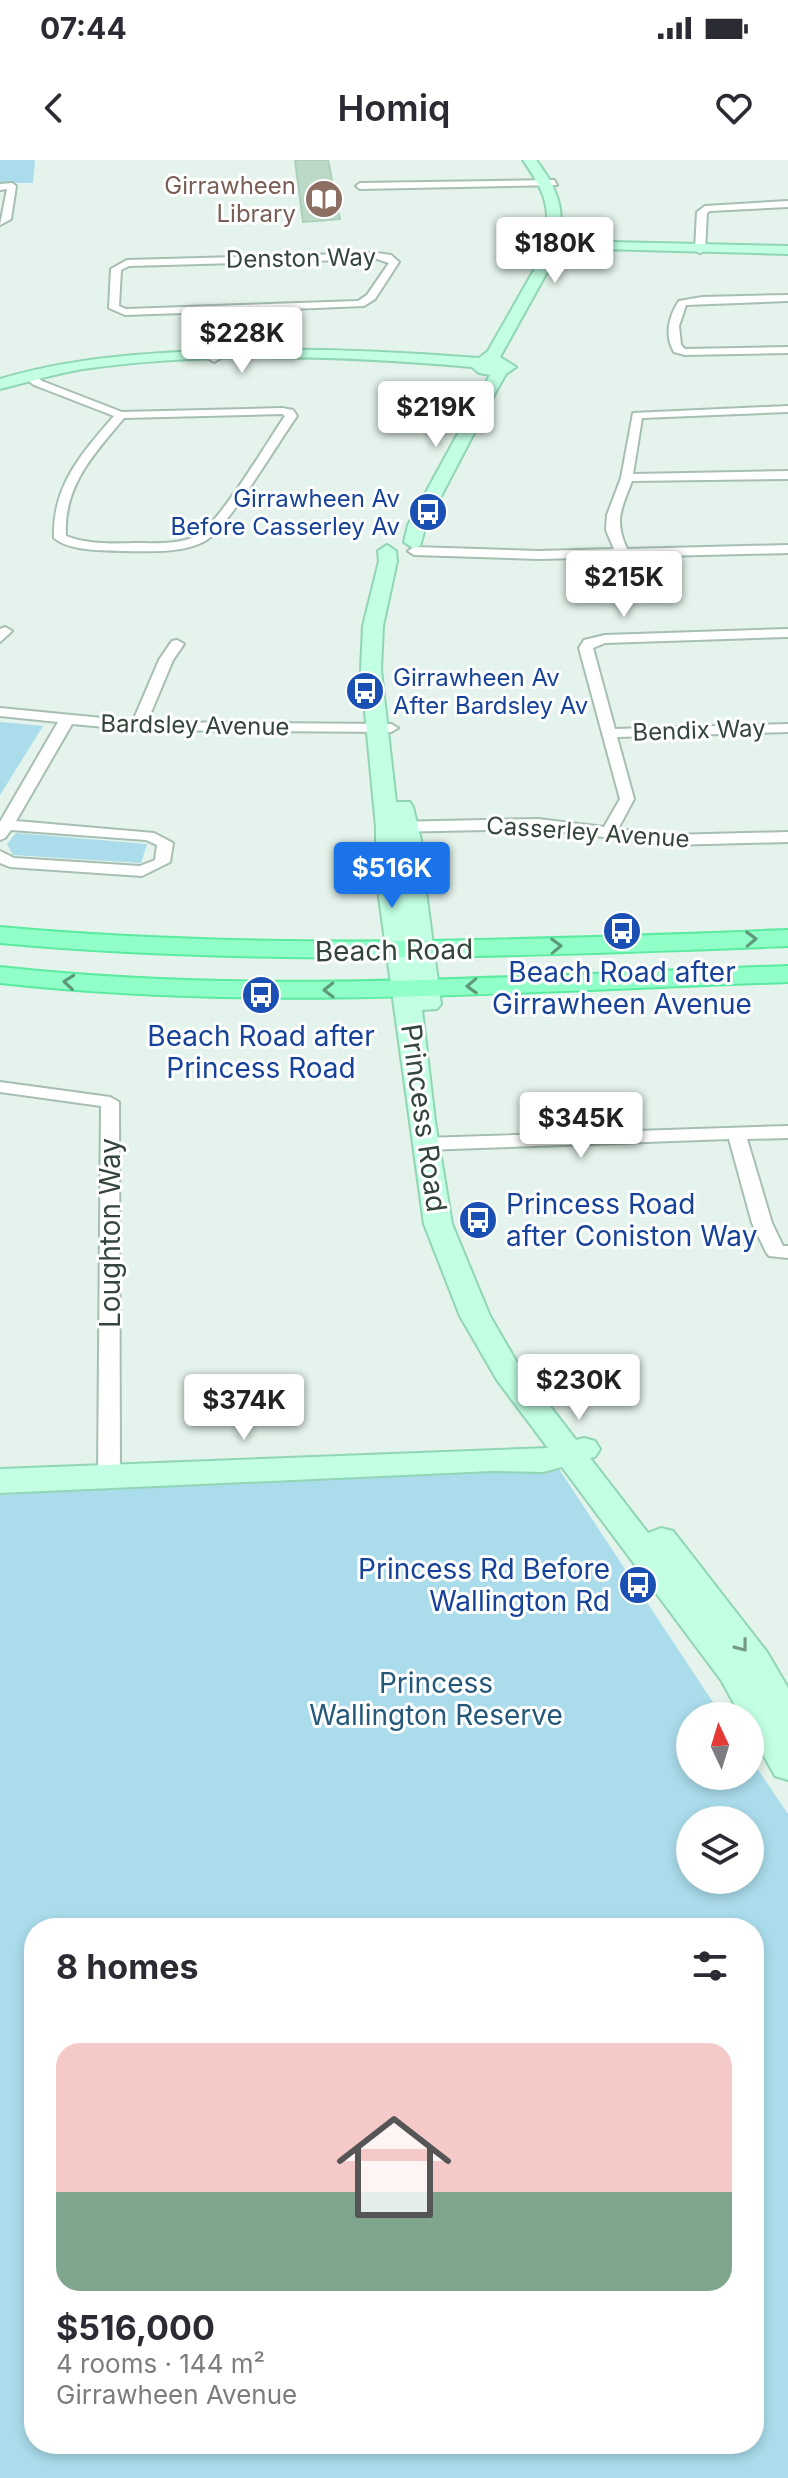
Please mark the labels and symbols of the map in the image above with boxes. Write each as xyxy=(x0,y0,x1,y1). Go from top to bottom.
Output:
place label: Girrawheen Library xyxy=(164,171,296,228)
library icon: Girrawheen Library xyxy=(303,178,345,220)
pin: $180K xyxy=(499,217,611,285)
street label: Denston Way xyxy=(226,242,376,274)
pin: $228K xyxy=(186,307,298,375)
pin: $219K xyxy=(380,381,492,449)
place label: Girrawheen Av Before Casserley Av xyxy=(171,484,400,541)
bus stop icon: Girrawheen Av Before Casserley Av xyxy=(407,491,449,533)
pin: $215K xyxy=(568,551,680,619)
place label: Girrawheen Av After Bardsley Av xyxy=(393,663,588,720)
bus stop icon: Girrawheen Av After Bardsley Av xyxy=(344,670,386,712)
street label: Bardsley Avenue xyxy=(100,709,290,741)
street label: Bendix Way xyxy=(632,713,766,747)
street label: Casserley Avenue xyxy=(485,810,691,854)
pin: $516K xyxy=(336,842,448,910)
bus stop icon: Beach Road after Girrawheen Avenue xyxy=(601,910,643,952)
one-way arrow xyxy=(745,930,758,947)
street label: Beach Road xyxy=(314,932,474,968)
one-way arrow xyxy=(550,938,563,955)
place label: Beach Road after Girrawheen Avenue xyxy=(492,955,752,1021)
one-way arrow xyxy=(62,974,75,991)
bus stop icon: Beach Road after Princess Road xyxy=(240,974,282,1016)
one-way arrow xyxy=(465,978,478,995)
one-way arrow xyxy=(322,981,335,999)
place label: Beach Road after Princess Road xyxy=(147,1019,375,1085)
street label: Princess Road xyxy=(394,1022,454,1214)
pin: $345K xyxy=(525,1092,637,1160)
street label: Loughton Way xyxy=(93,1138,127,1328)
place label: Princess Road after Coniston Way xyxy=(506,1187,757,1253)
bus stop icon: Princess Road after Coniston Way xyxy=(457,1199,499,1241)
pin: $230K xyxy=(523,1354,635,1422)
pin: $374K xyxy=(188,1374,300,1442)
place label: Princess Rd Before Wallington Rd xyxy=(358,1552,610,1618)
bus stop icon: Princess Rd Before Wallington Rd xyxy=(617,1564,659,1606)
one-way arrow xyxy=(733,1638,747,1652)
park label: Princess Wallington Reserve xyxy=(309,1666,563,1732)
north arrow xyxy=(676,1702,764,1790)

